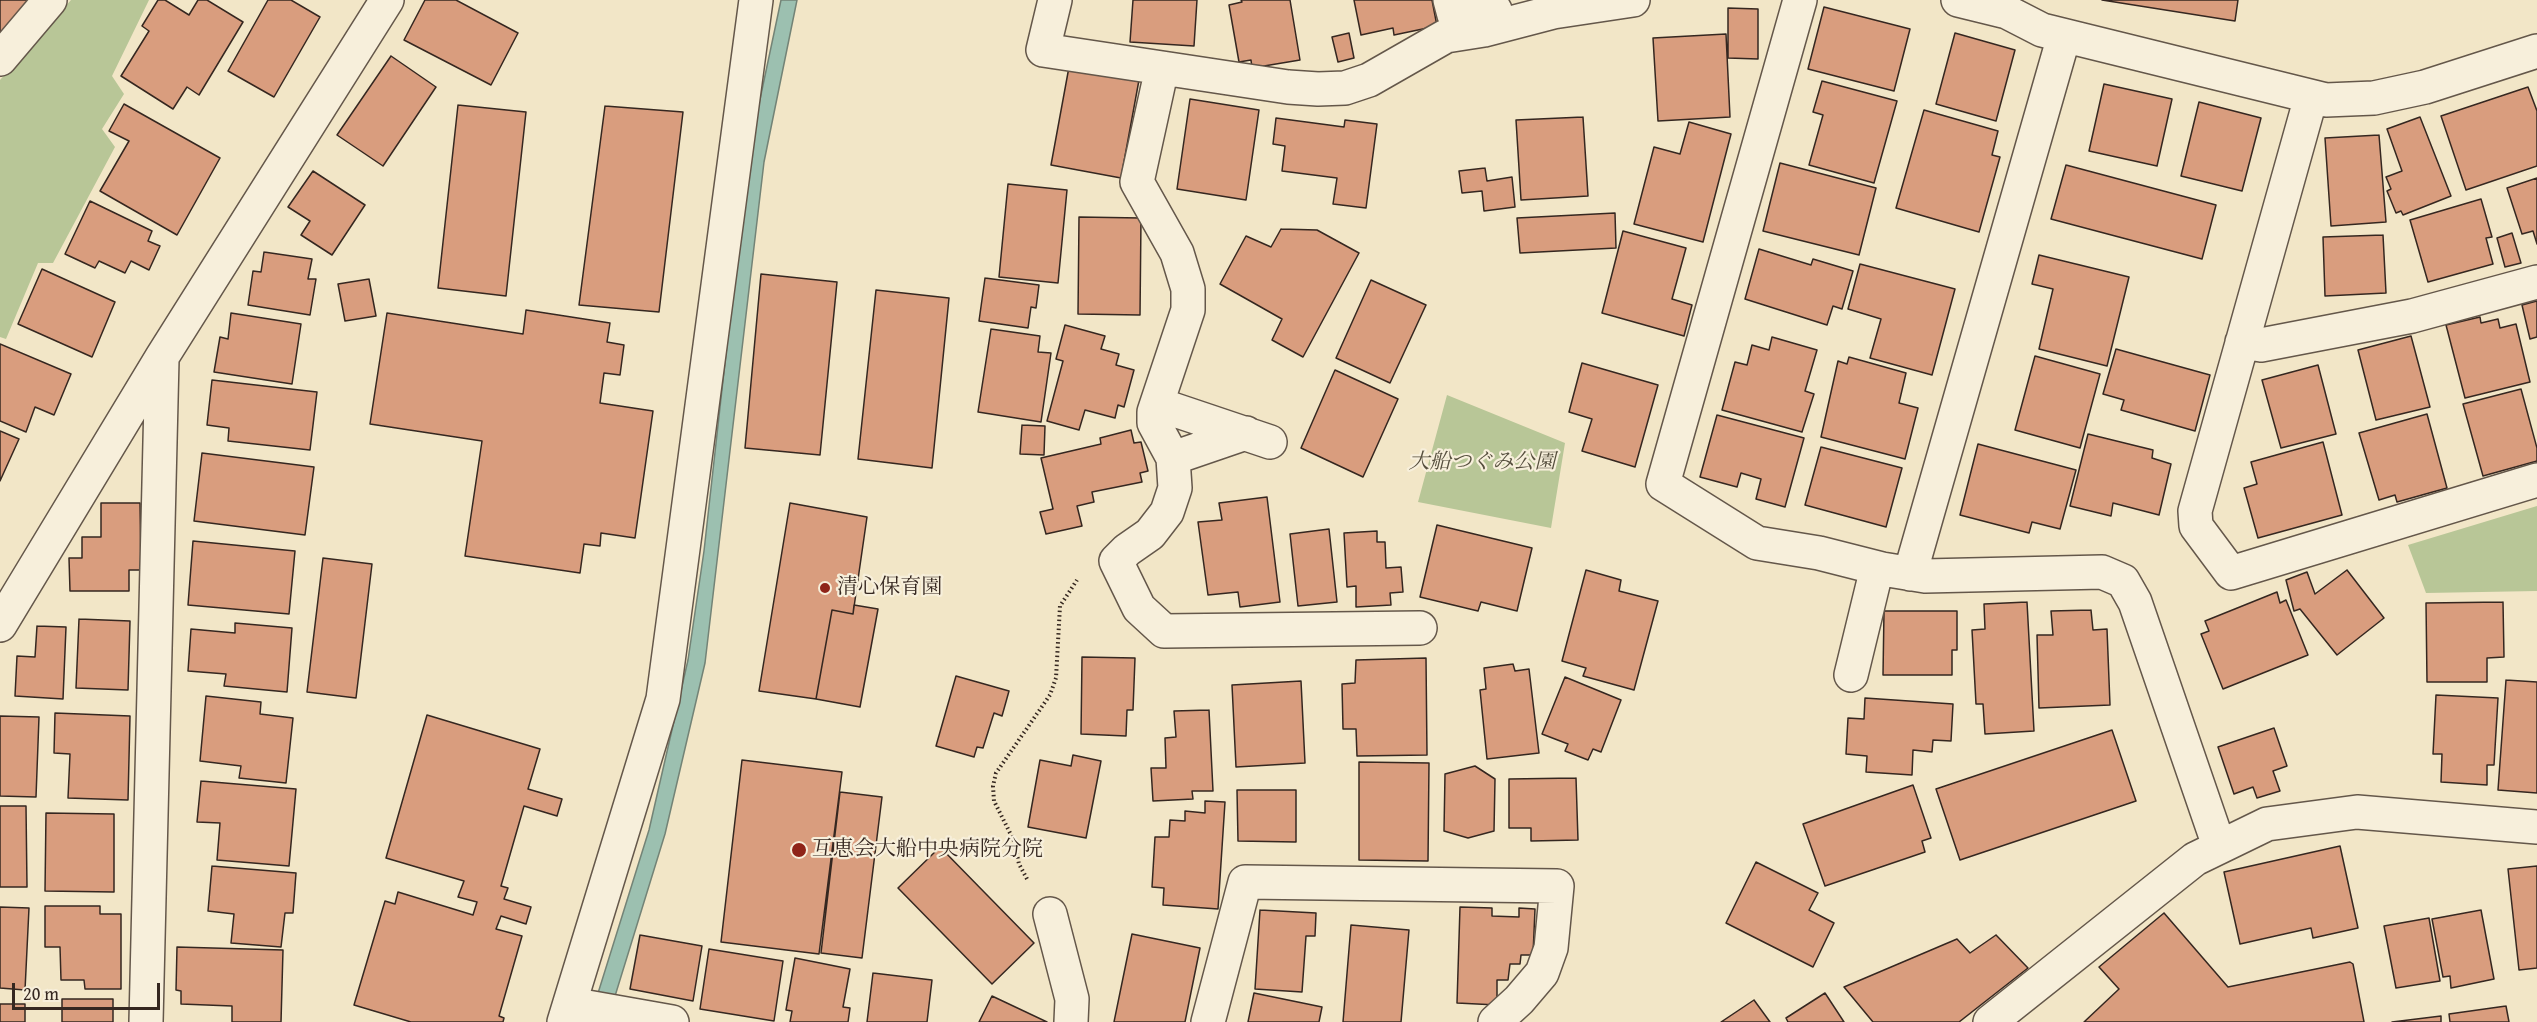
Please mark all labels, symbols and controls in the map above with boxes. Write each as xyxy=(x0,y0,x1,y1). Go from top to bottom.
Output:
park label: 大船つぐみ公園 xyxy=(1409,450,1555,476)
place label: 清心保育園 xyxy=(837,575,942,601)
marker: 清心保育園 xyxy=(818,581,832,595)
place label: 互恵会大船中央病院分院 xyxy=(812,837,1043,863)
marker: 互恵会大船中央病院分院 xyxy=(790,841,808,859)
scale bar xyxy=(15,971,164,1009)
text: 20 m xyxy=(23,980,59,1007)

